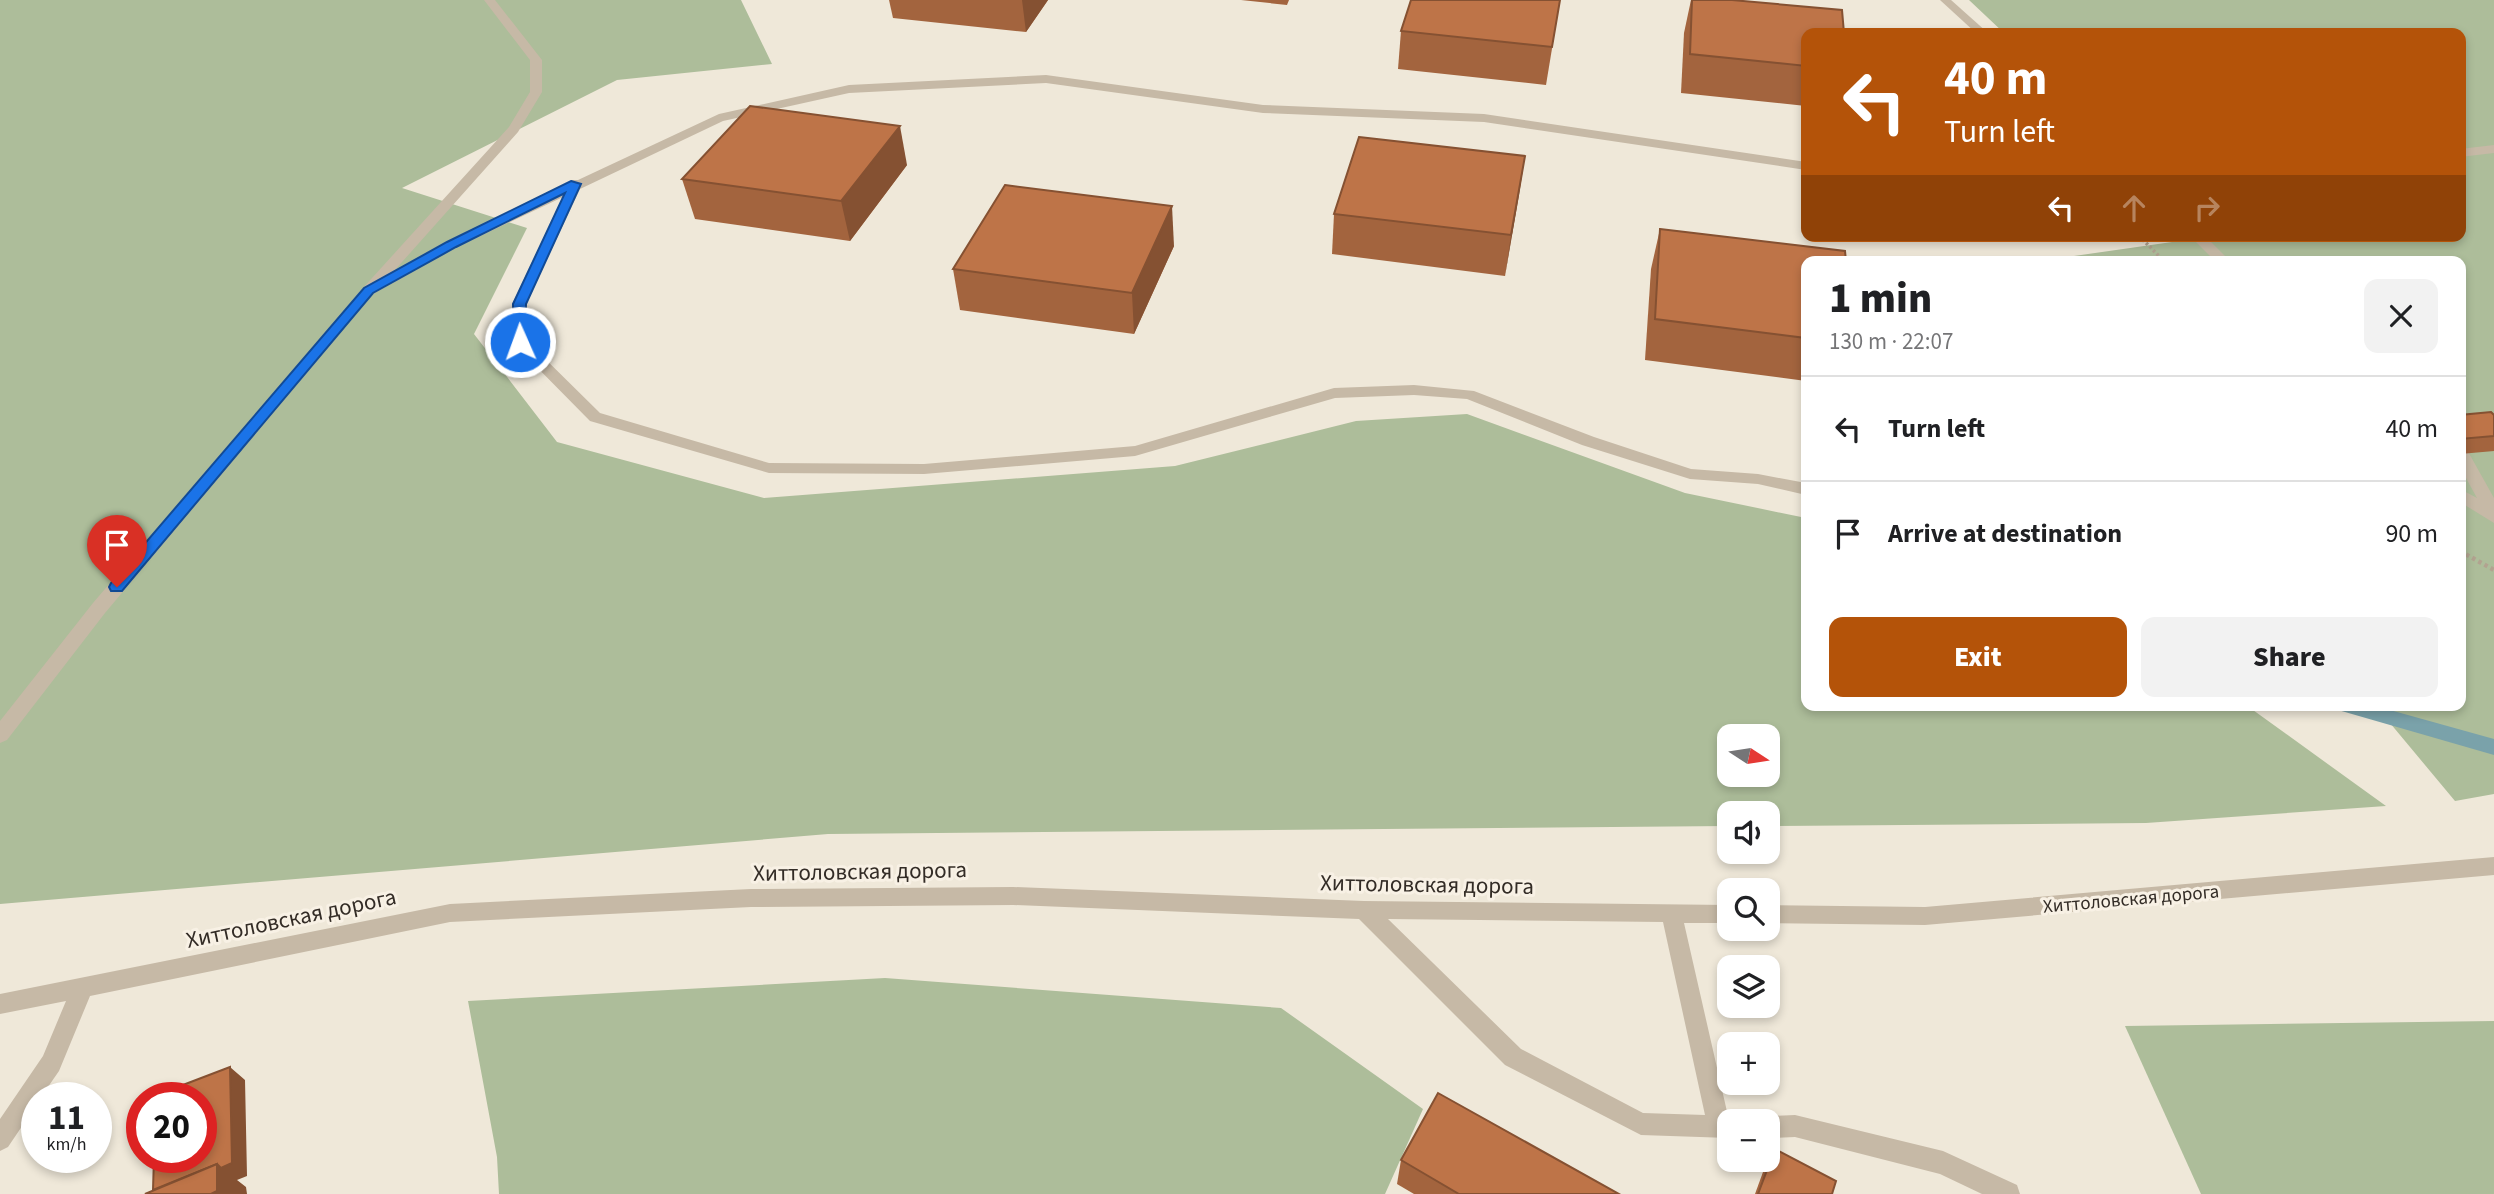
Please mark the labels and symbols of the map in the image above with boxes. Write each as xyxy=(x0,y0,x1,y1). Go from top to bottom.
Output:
position arrow xyxy=(483,305,557,379)
pin xyxy=(87,515,147,587)
north arrow xyxy=(1717,724,1780,788)
street label: Хиттоловская дорога xyxy=(753,853,967,890)
street label: Хиттоловская дорога xyxy=(1320,866,1534,903)
street label: Хиттоловская дорога xyxy=(2042,878,2220,921)
street label: Хиттоловская дорога xyxy=(183,880,399,957)
speed limit sign: 20 xyxy=(126,1082,217,1173)

